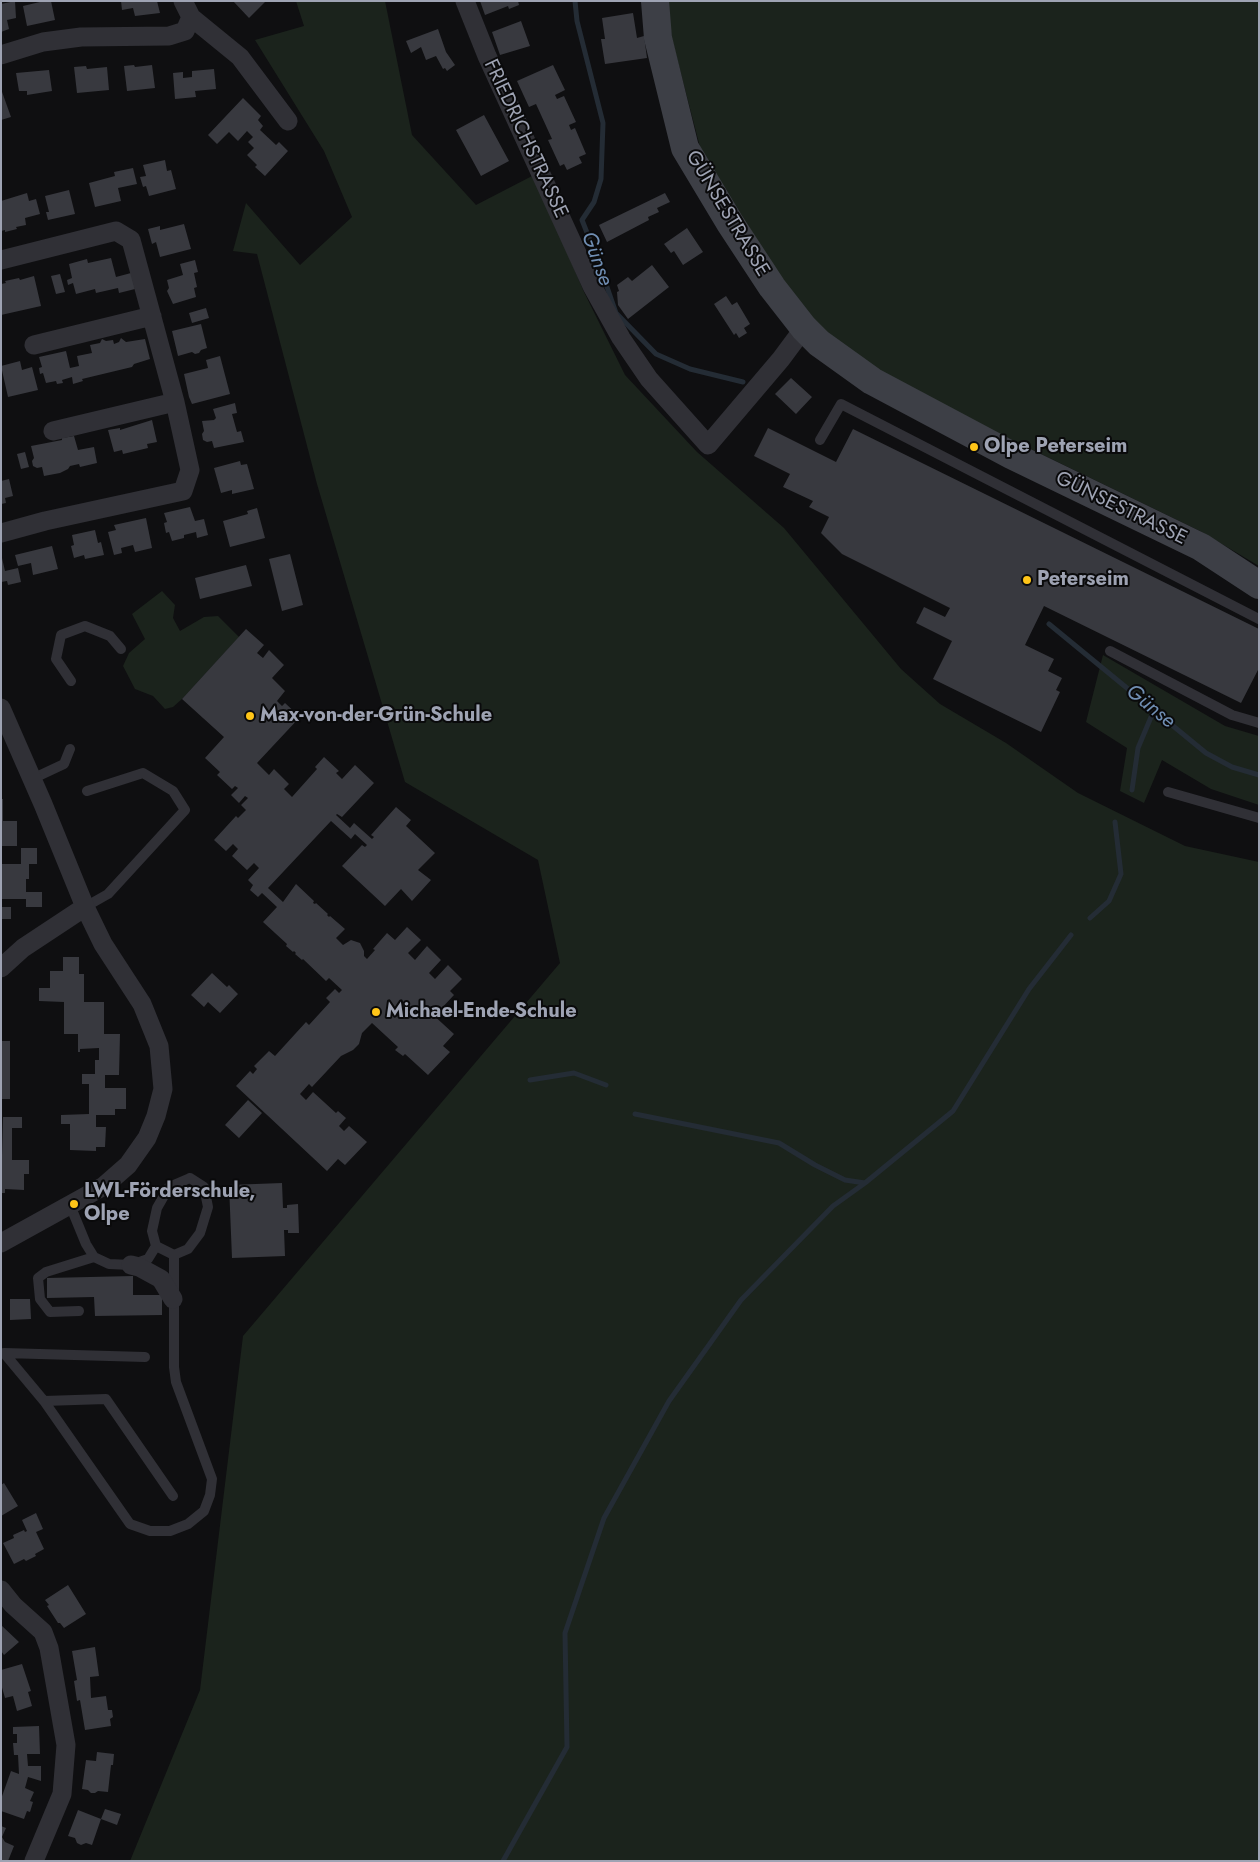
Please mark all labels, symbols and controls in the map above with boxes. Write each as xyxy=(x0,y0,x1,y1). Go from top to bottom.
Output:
street label: FRIEDRICHSTRASSE xyxy=(478,56,572,222)
street label: GÜNSESTRASSE xyxy=(680,147,774,281)
water label: Günse xyxy=(575,228,617,290)
place label: Olpe Peterseim xyxy=(984,435,1127,459)
marker: Olpe Peterseim xyxy=(968,441,980,453)
street label: GÜNSESTRASSE xyxy=(1051,467,1191,551)
place label: Peterseim xyxy=(1037,568,1129,592)
marker: Peterseim xyxy=(1021,574,1033,586)
water label: Günse xyxy=(1120,680,1180,734)
place label: Max-von-der-Grün-Schule xyxy=(260,704,492,728)
marker: Max-von-der-Grün-Schule xyxy=(244,710,256,722)
place label: Michael-Ende-Schule xyxy=(386,1000,577,1024)
marker: Michael-Ende-Schule xyxy=(370,1006,382,1018)
place label: LWL-Förderschule, Olpe xyxy=(84,1180,256,1227)
marker: LWL-Förderschule, Olpe xyxy=(68,1198,80,1210)

